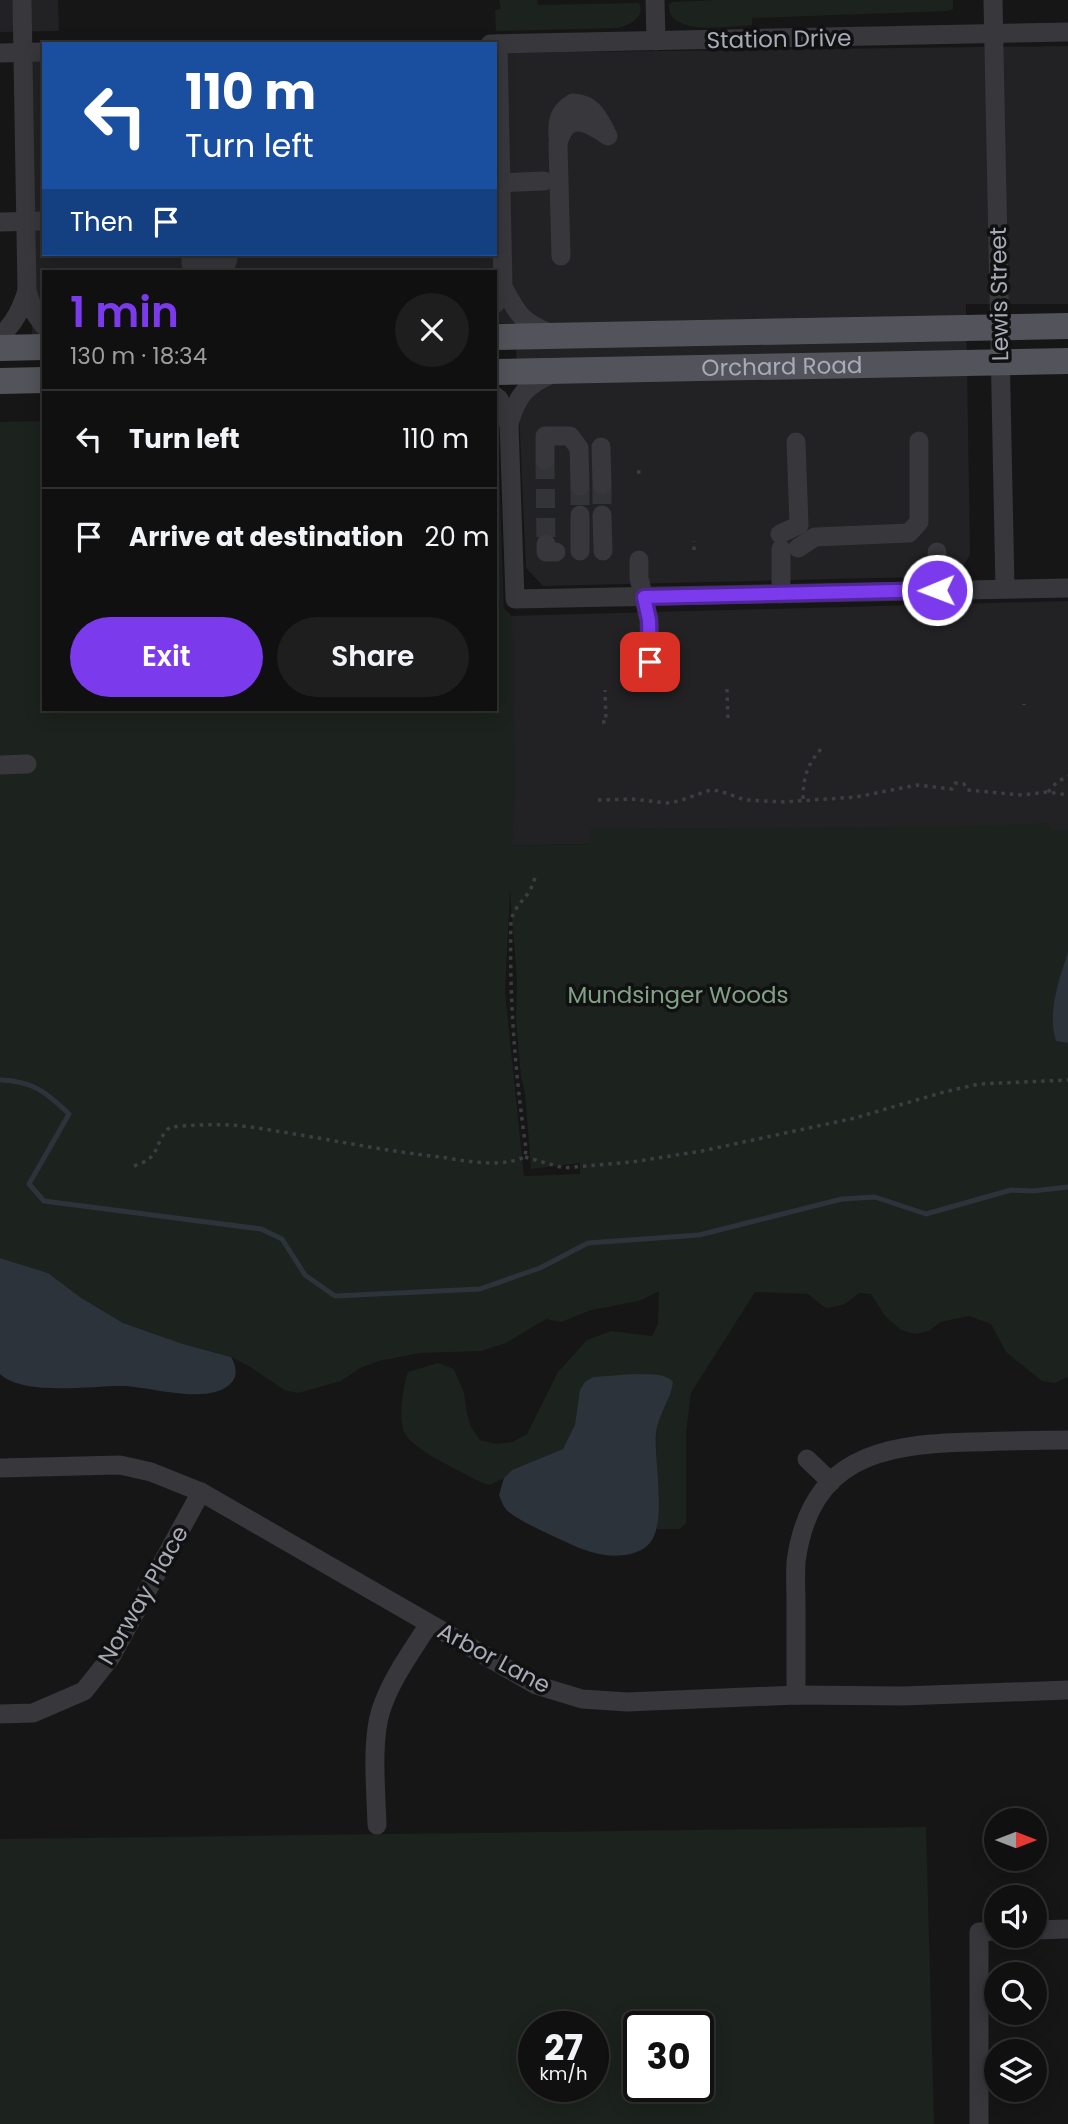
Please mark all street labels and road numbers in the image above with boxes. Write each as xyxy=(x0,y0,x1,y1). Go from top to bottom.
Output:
street label: Station Drive xyxy=(706,22,852,56)
street label: Lewis Street xyxy=(982,227,1016,361)
street label: Orchard Road xyxy=(701,349,863,384)
street label: Norway Place xyxy=(90,1520,196,1670)
street label: Arbor Lane xyxy=(432,1615,556,1701)

